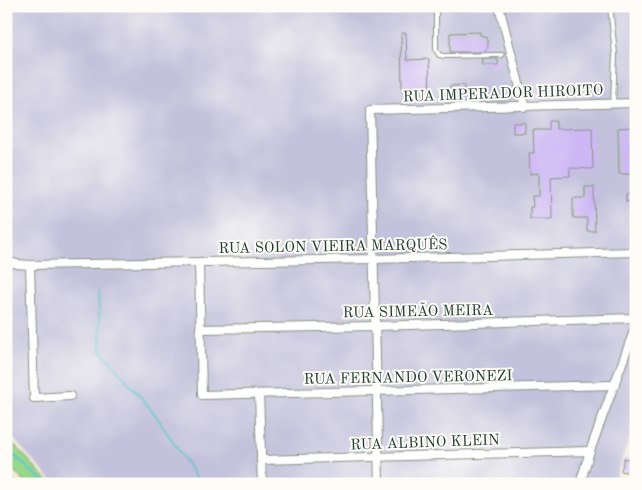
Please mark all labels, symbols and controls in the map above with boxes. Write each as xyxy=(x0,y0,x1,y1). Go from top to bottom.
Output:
street label: RUA IMPERADOR HIROITO xyxy=(403,84,604,105)
street label: RUA SOLON VIEIRA MARQUÊS xyxy=(218,235,448,257)
street label: RUA SIMEÃO MEIRA xyxy=(342,301,494,321)
street label: RUA FERNANDO VERONEZI xyxy=(304,369,513,388)
street label: RUA ALBINO KLEIN xyxy=(350,433,500,454)

